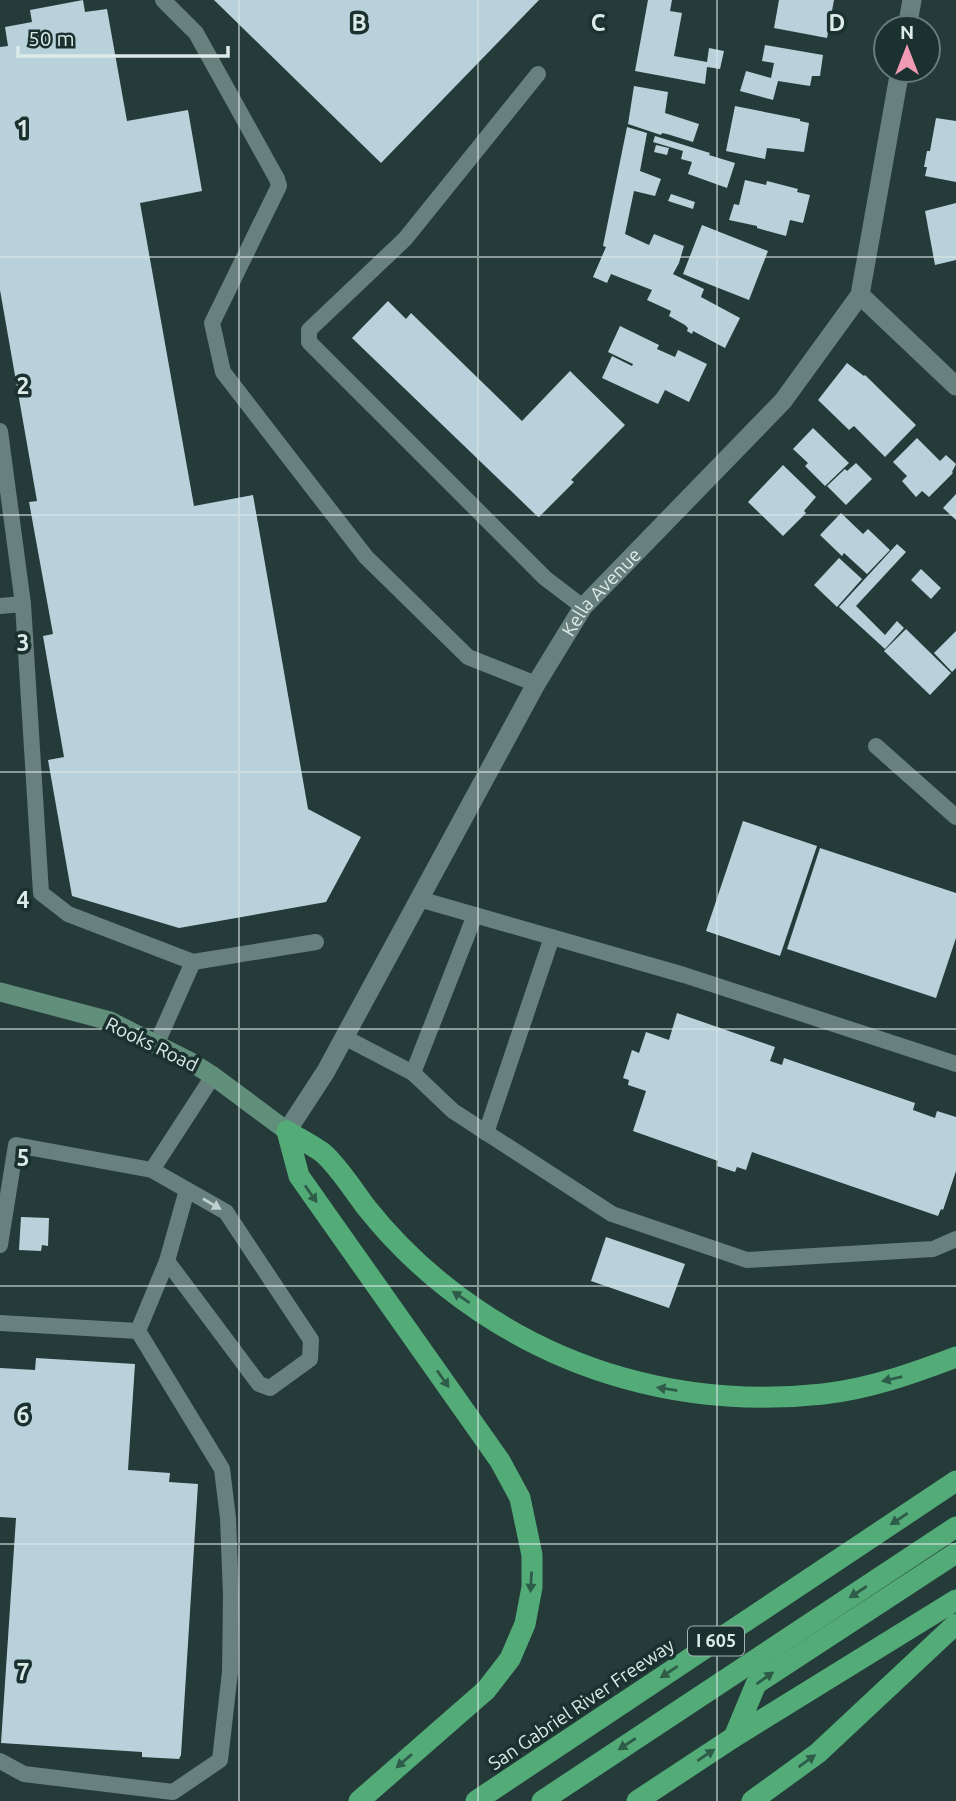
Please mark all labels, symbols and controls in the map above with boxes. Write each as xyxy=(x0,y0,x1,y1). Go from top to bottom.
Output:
text: B xyxy=(351,10,367,35)
text: C xyxy=(591,10,606,35)
text: D xyxy=(829,10,845,35)
scale bar xyxy=(18,14,228,58)
north arrow xyxy=(872,14,942,84)
text: N xyxy=(900,21,914,43)
text: 50 m xyxy=(28,26,75,50)
text: 1 xyxy=(17,116,29,141)
text: 2 xyxy=(17,373,29,398)
street label: Kella Avenue xyxy=(557,543,645,640)
text: 3 xyxy=(17,630,29,655)
text: 4 xyxy=(17,887,30,912)
street label: Rooks Road xyxy=(102,1012,202,1076)
text: 5 xyxy=(17,1145,29,1170)
one-way arrow xyxy=(304,1185,318,1203)
one-way arrow xyxy=(202,1198,221,1210)
one-way arrow xyxy=(452,1290,470,1304)
one-way arrow xyxy=(436,1370,450,1388)
one-way arrow xyxy=(881,1374,903,1385)
one-way arrow xyxy=(656,1383,678,1394)
text: 6 xyxy=(17,1402,30,1427)
one-way arrow xyxy=(890,1512,908,1526)
one-way arrow xyxy=(525,1572,536,1594)
one-way arrow xyxy=(849,1585,867,1599)
road number: I 605 xyxy=(688,1626,744,1656)
street label: San Gabriel River Freeway xyxy=(484,1634,678,1774)
text: 7 xyxy=(17,1659,29,1684)
one-way arrow xyxy=(660,1666,679,1679)
one-way arrow xyxy=(756,1671,774,1685)
one-way arrow xyxy=(618,1738,637,1751)
one-way arrow xyxy=(696,1749,716,1762)
one-way arrow xyxy=(396,1753,413,1768)
one-way arrow xyxy=(798,1754,816,1768)

